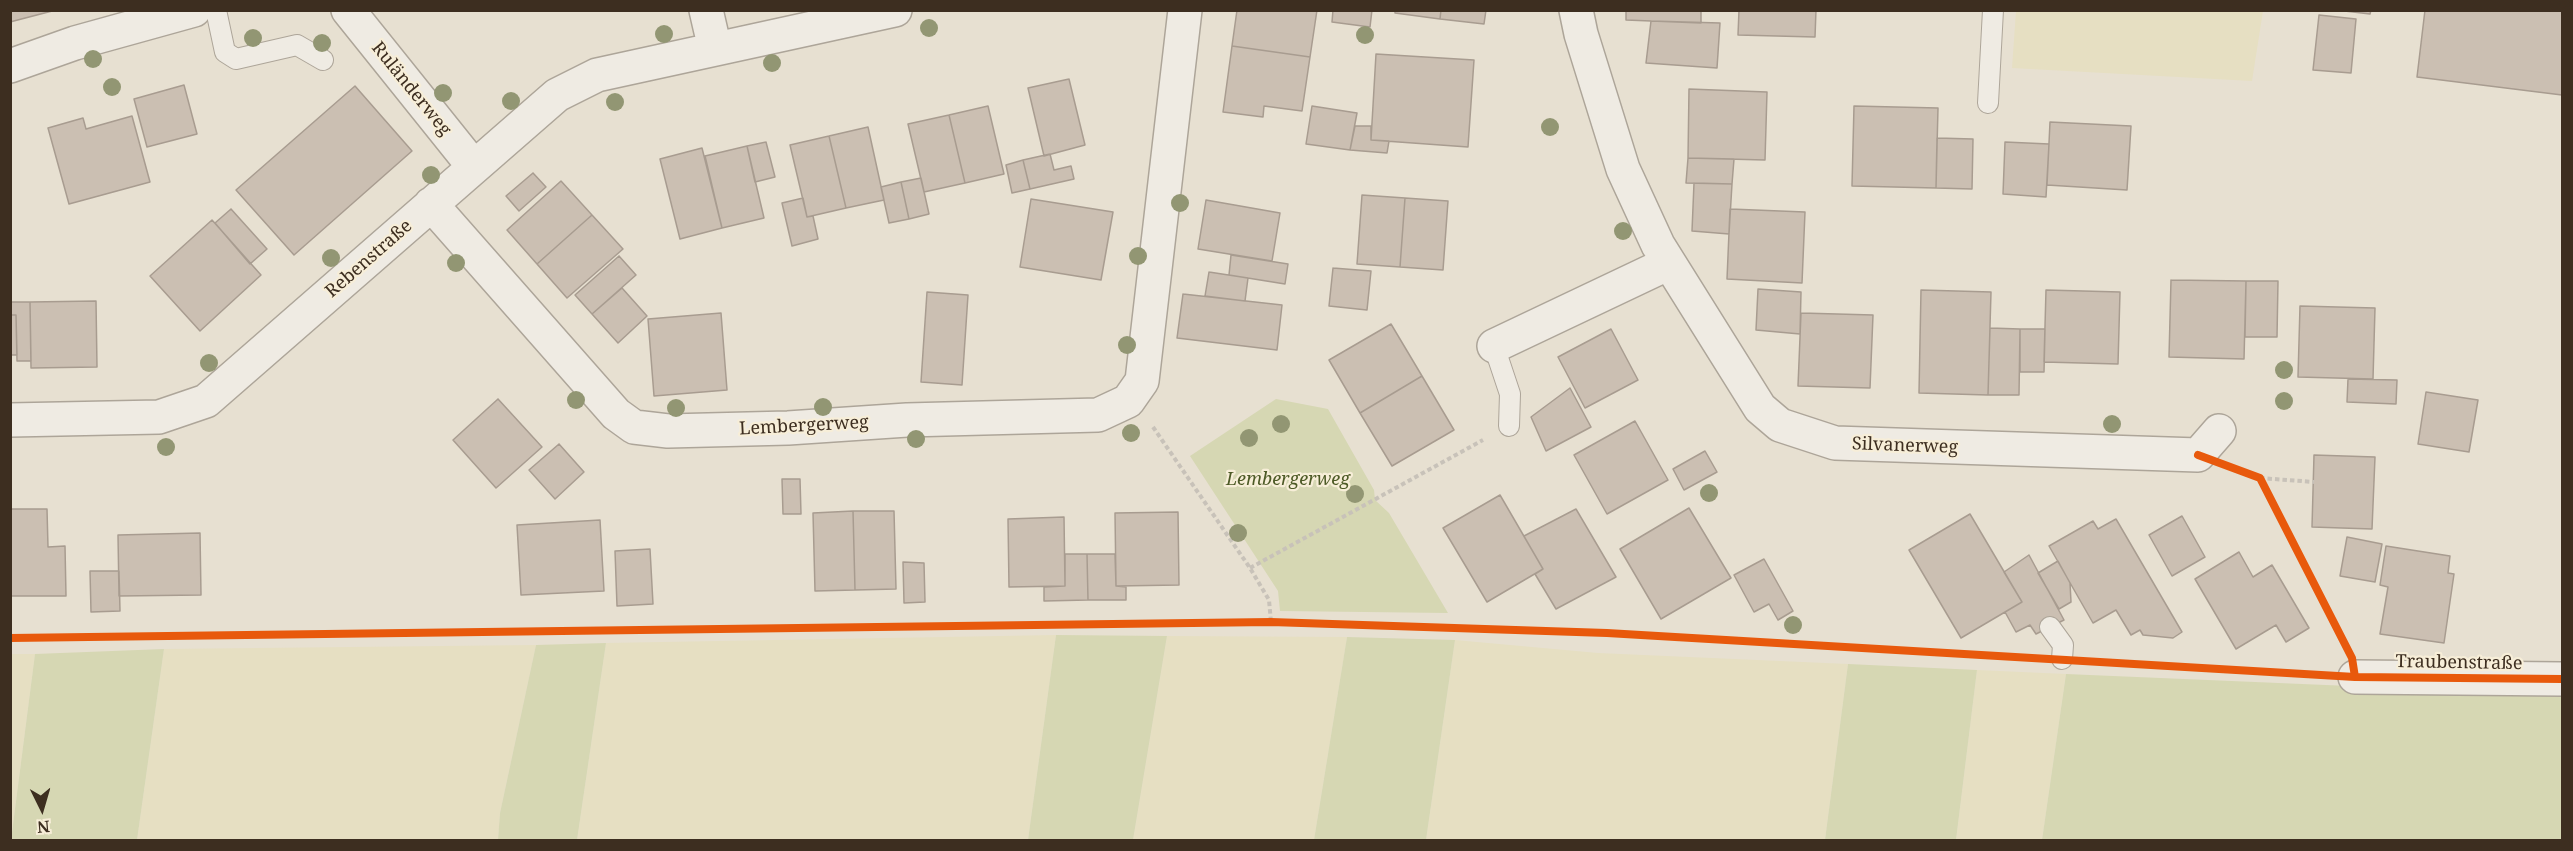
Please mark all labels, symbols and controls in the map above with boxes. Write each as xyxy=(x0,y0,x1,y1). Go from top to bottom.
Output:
street label: Ruländerweg xyxy=(367,38,455,140)
street label: Rebenstraße xyxy=(321,216,417,302)
street label: Lembergerweg xyxy=(739,412,869,440)
street label: Silvanerweg xyxy=(1852,433,1958,459)
park label: Lembergerweg xyxy=(1226,469,1350,491)
street label: Traubenstraße xyxy=(2395,651,2523,675)
north arrow xyxy=(12,779,72,839)
text: N xyxy=(36,815,51,838)

